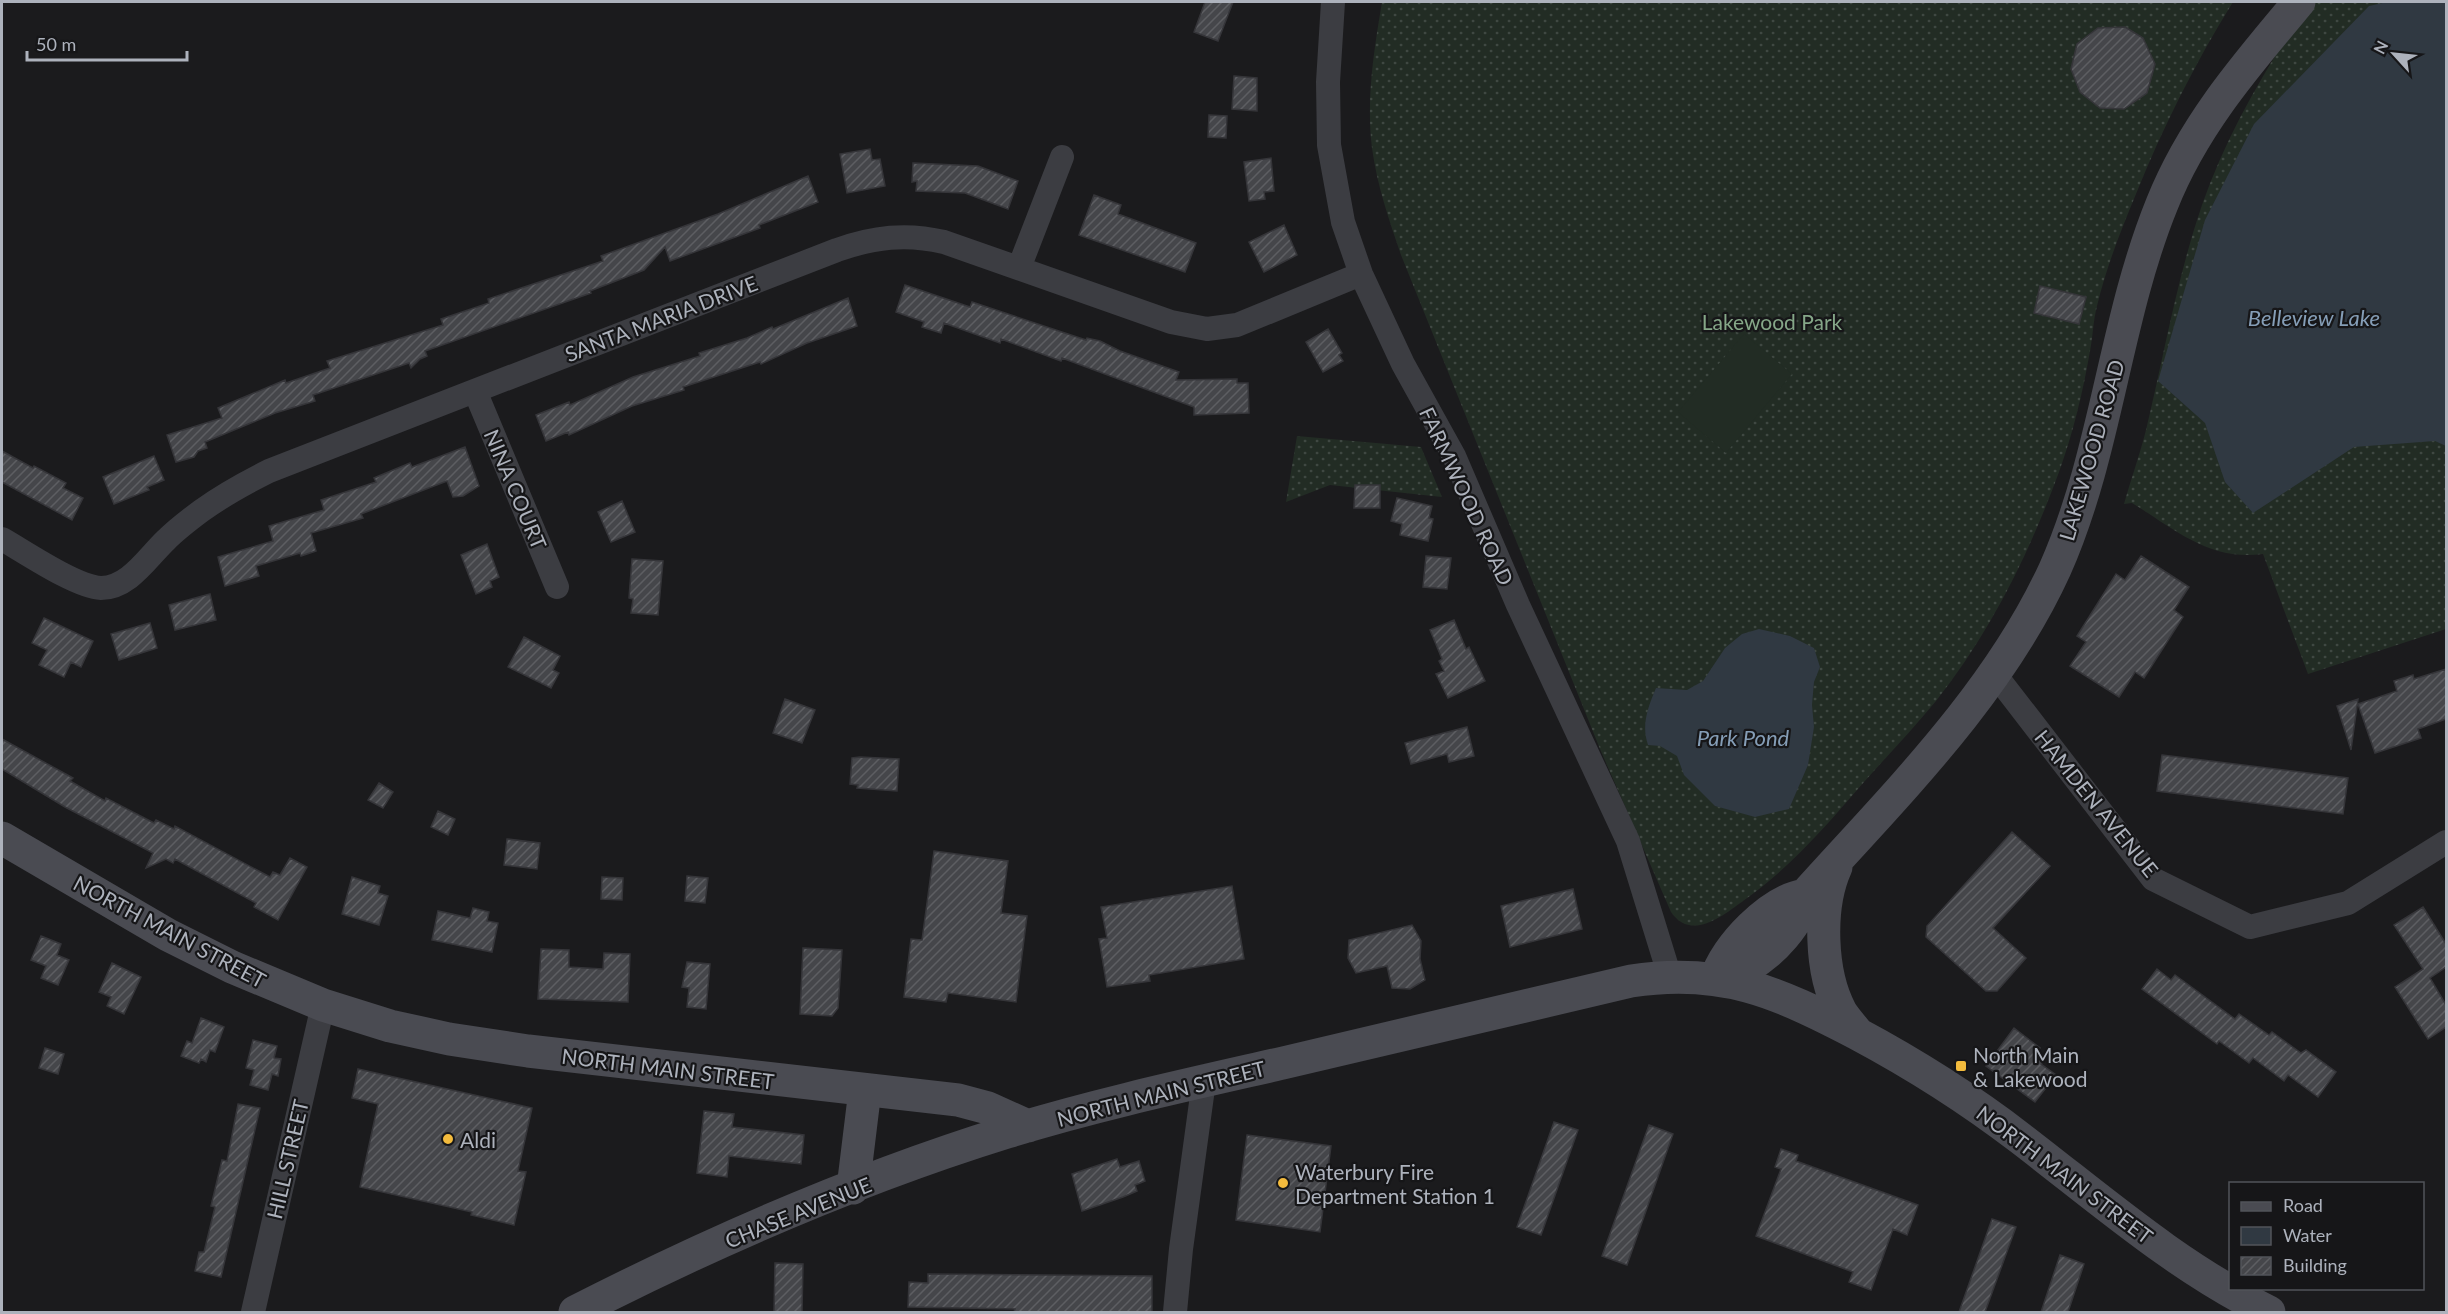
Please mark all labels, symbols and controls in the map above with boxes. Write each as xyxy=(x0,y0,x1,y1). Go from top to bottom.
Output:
scale bar xyxy=(27,24,188,62)
north arrow xyxy=(2364,24,2424,84)
text: 50 m xyxy=(36,33,76,55)
text: N xyxy=(2369,37,2391,57)
street label: SANTA MARIA DRIVE xyxy=(561,270,761,366)
water label: Belleview Lake xyxy=(2248,304,2380,331)
park label: Lakewood Park xyxy=(1702,309,1843,334)
street label: LAKEWOOD ROAD xyxy=(2053,357,2129,543)
street label: FARMWOOD ROAD xyxy=(1415,403,1519,589)
street label: NINA COURT xyxy=(480,425,553,553)
water label: Park Pond xyxy=(1697,724,1790,751)
street label: HAMDEN AVENUE xyxy=(2030,725,2164,881)
street label: NORTH MAIN STREET xyxy=(70,870,271,993)
place label: North Main & Lakewood xyxy=(1973,1042,2088,1091)
street label: NORTH MAIN STREET xyxy=(560,1043,776,1094)
street label: NORTH MAIN STREET xyxy=(1054,1055,1268,1131)
marker: North Main & Lakewood xyxy=(1954,1059,1968,1073)
street label: HILL STREET xyxy=(261,1096,313,1221)
street label: NORTH MAIN STREET xyxy=(1972,1100,2158,1249)
place label: Aldi xyxy=(460,1127,496,1152)
marker: Aldi xyxy=(441,1132,455,1146)
place label: Waterbury Fire Department Station 1 xyxy=(1295,1159,1495,1208)
street label: CHASE AVENUE xyxy=(721,1171,875,1253)
marker: Waterbury Fire Department Station 1 xyxy=(1276,1176,1290,1190)
legend xyxy=(2229,1182,2424,1290)
text: Road xyxy=(2283,1194,2323,1216)
text: Water xyxy=(2283,1224,2332,1246)
text: Building xyxy=(2283,1254,2347,1276)

